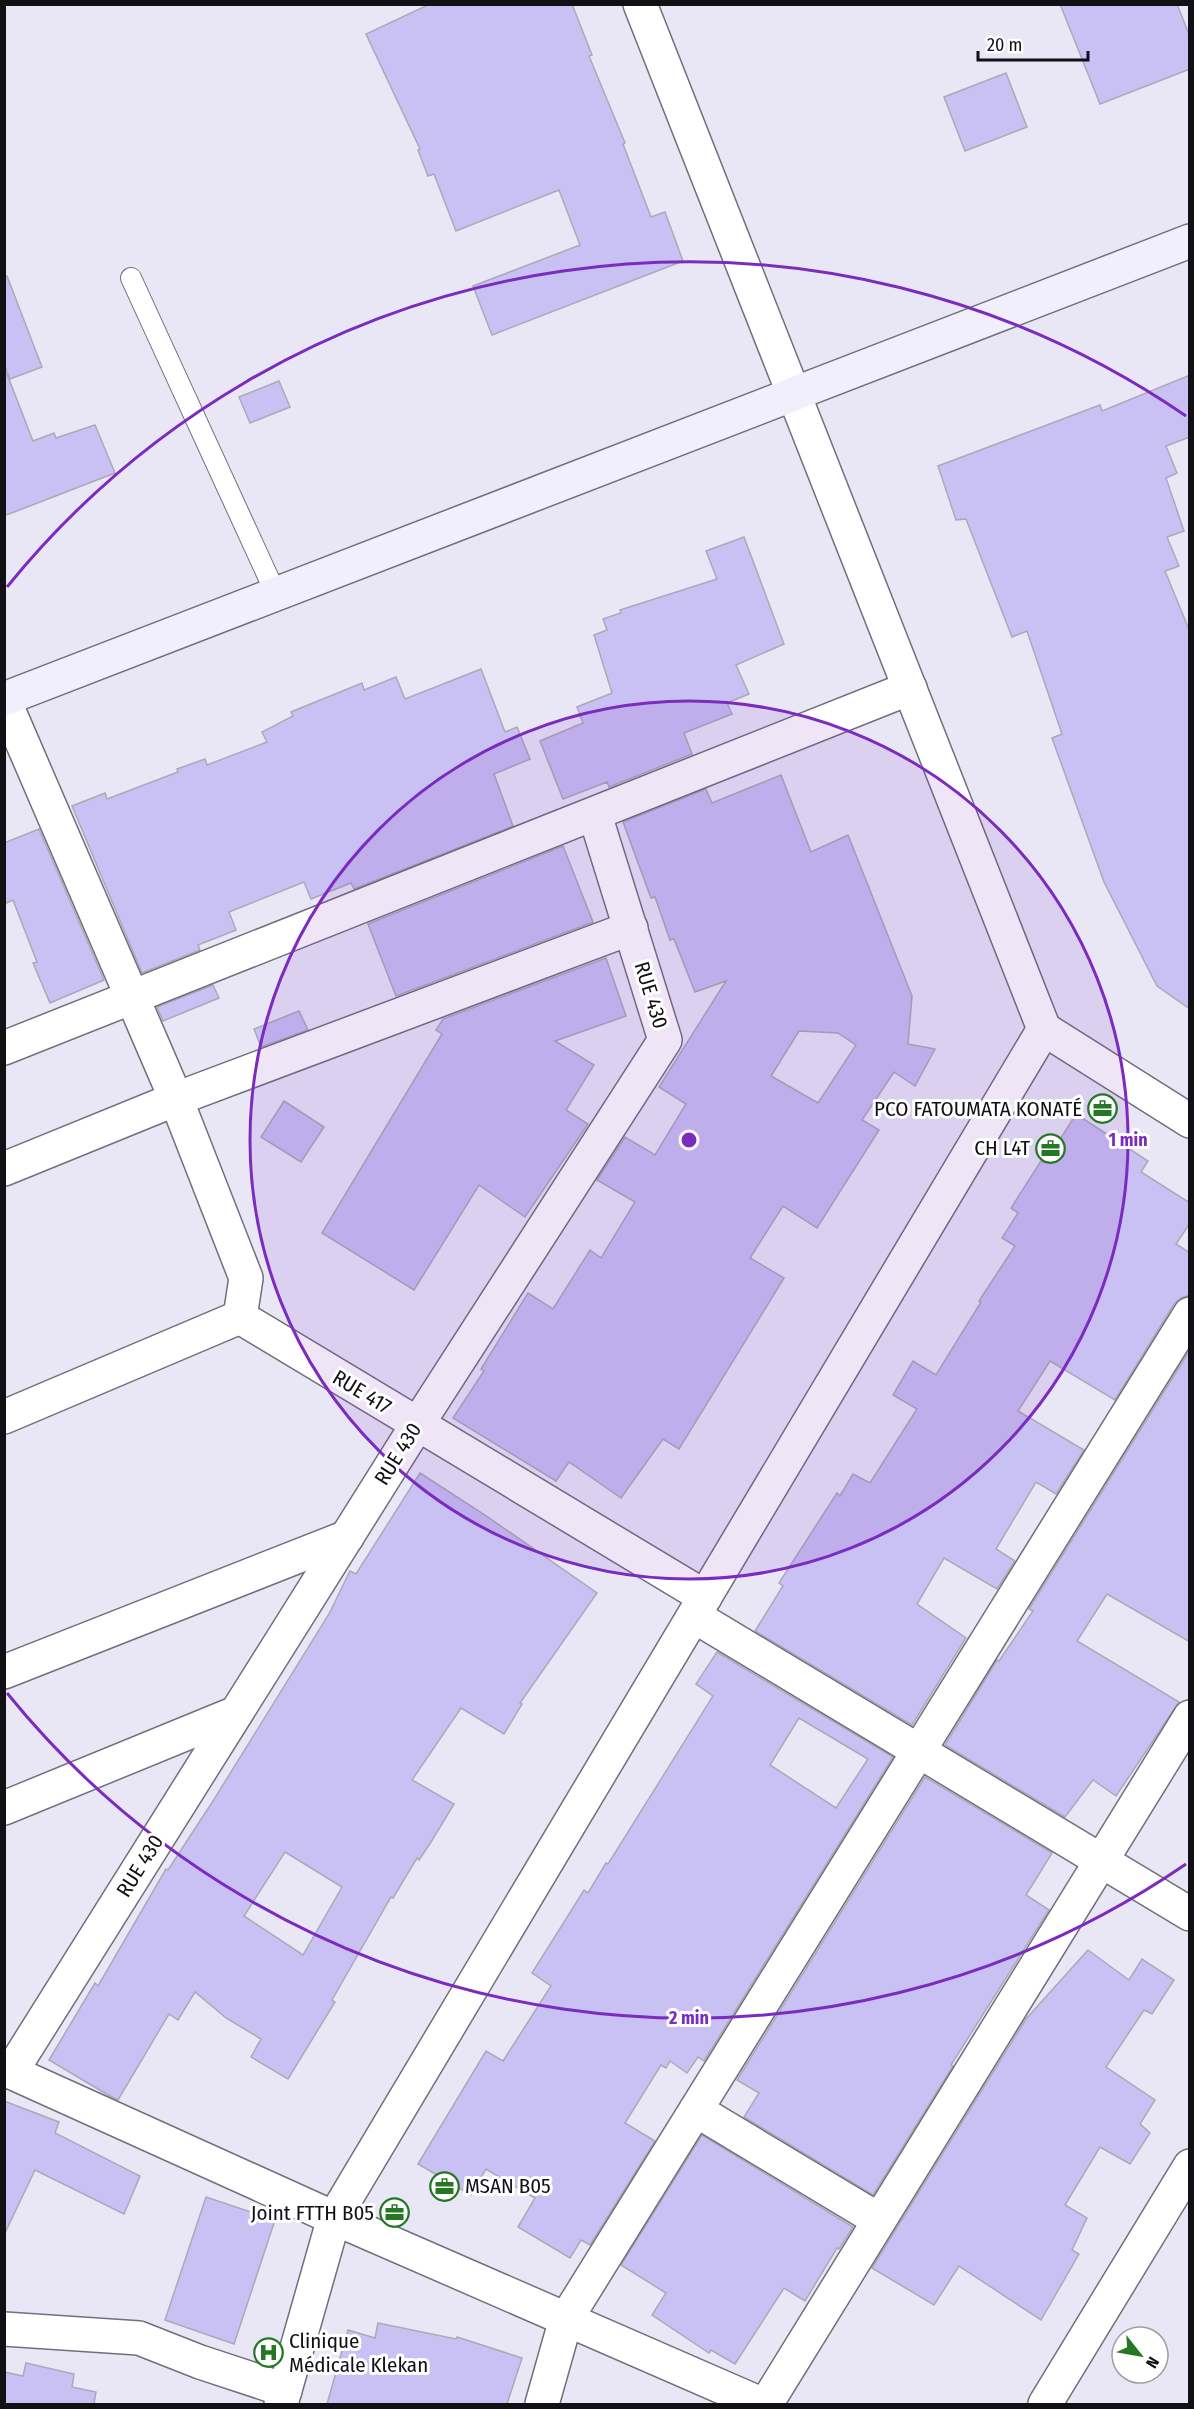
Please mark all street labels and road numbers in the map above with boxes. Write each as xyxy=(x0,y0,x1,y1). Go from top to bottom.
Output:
street label: RUE 430 xyxy=(629,958,673,1032)
street label: RUE 417 xyxy=(328,1364,396,1420)
street label: RUE 430 xyxy=(369,1418,427,1490)
street label: RUE 430 xyxy=(111,1830,169,1902)

